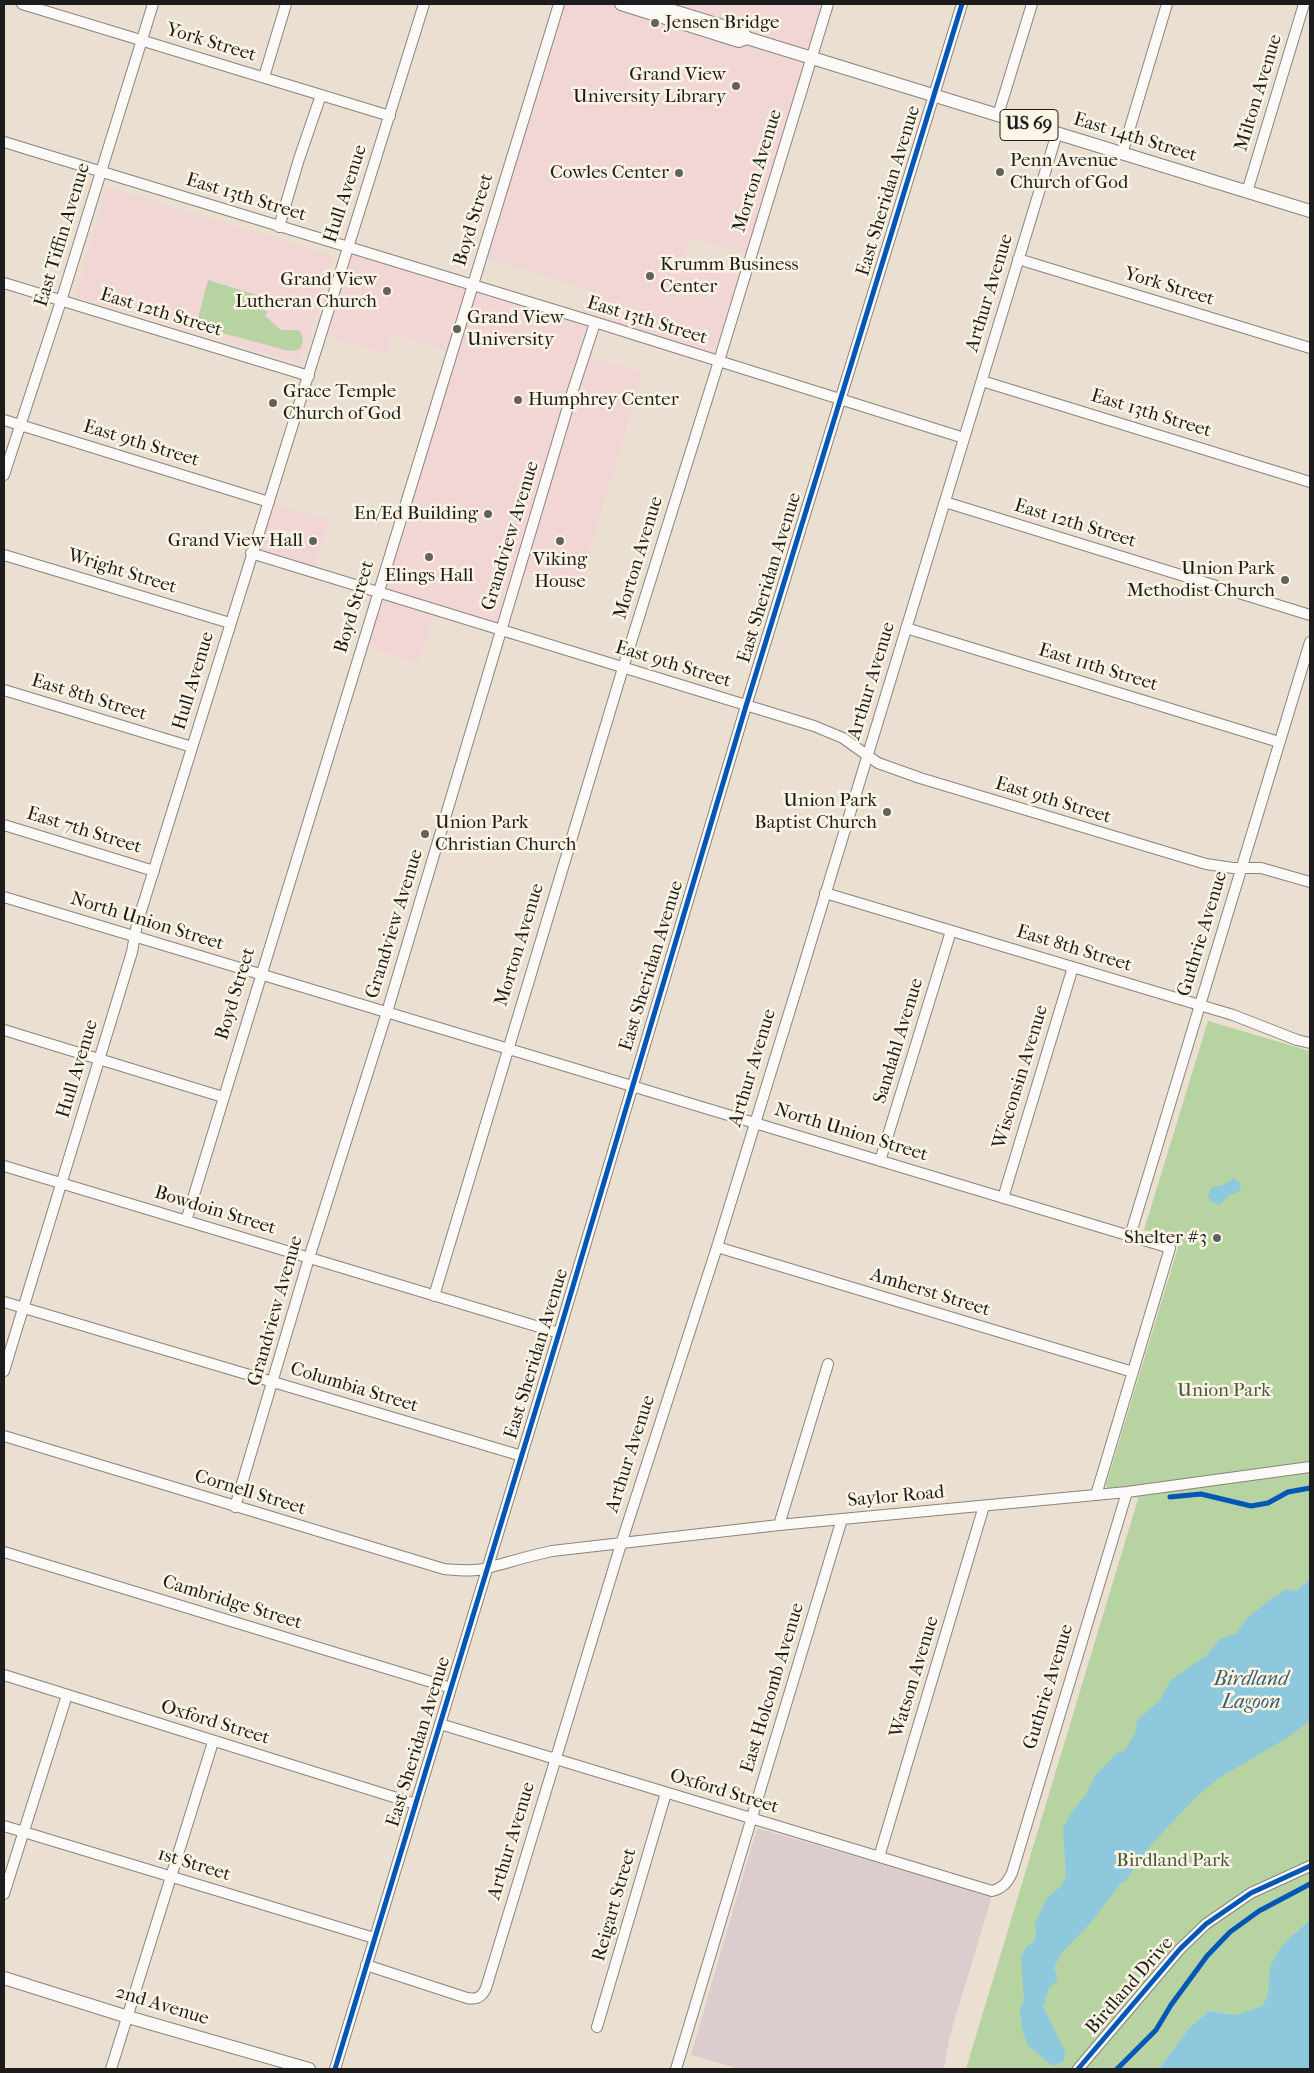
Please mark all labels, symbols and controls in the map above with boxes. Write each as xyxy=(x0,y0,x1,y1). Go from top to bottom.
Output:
place label: Jensen Bridge xyxy=(665,12,780,34)
marker: Jensen Bridge xyxy=(649,17,661,29)
street label: York Street xyxy=(163,19,259,67)
street label: Milton Avenue xyxy=(1230,32,1288,154)
place label: Grand View University Library xyxy=(573,64,726,108)
marker: Grand View University Library xyxy=(730,80,742,92)
street label: East Sheridan Avenue xyxy=(852,103,926,279)
street label: Morton Avenue xyxy=(728,107,788,235)
street label: East 14th Street xyxy=(1071,108,1199,168)
road number: US 69 xyxy=(1000,110,1058,140)
street label: Hull Avenue xyxy=(319,142,373,246)
place label: Penn Avenue Church of God xyxy=(1010,150,1128,194)
street label: East Tiffin Avenue xyxy=(30,160,96,310)
place label: Cowles Center xyxy=(550,162,669,184)
marker: Penn Avenue Church of God xyxy=(994,166,1006,178)
marker: Cowles Center xyxy=(673,167,685,179)
street label: East 13th Street xyxy=(183,169,309,227)
street label: Boyd Street xyxy=(449,171,499,269)
street label: Arthur Avenue xyxy=(961,231,1019,355)
place label: Krumm Business Center xyxy=(660,254,798,298)
street label: York Street xyxy=(1121,263,1217,311)
place label: Grand View Lutheran Church xyxy=(235,269,377,313)
marker: Krumm Business Center xyxy=(644,270,656,282)
street label: East 12th Street xyxy=(97,284,225,342)
marker: Grand View Lutheran Church xyxy=(381,285,393,297)
street label: East 13th Street xyxy=(584,292,710,350)
place label: Grand View University xyxy=(467,307,564,351)
marker: Grand View University xyxy=(451,323,463,335)
place label: Grace Temple Church of God xyxy=(283,381,401,425)
street label: East 13th Street xyxy=(1088,385,1214,443)
place label: Humphrey Center xyxy=(528,389,679,411)
marker: Humphrey Center xyxy=(512,394,524,406)
marker: Grace Temple Church of God xyxy=(267,397,279,409)
street label: East 9th Street xyxy=(80,416,202,472)
street label: Grandview Avenue xyxy=(477,458,545,614)
street label: East Sheridan Avenue xyxy=(733,490,807,666)
street label: Morton Avenue xyxy=(609,494,669,622)
street label: East 12th Street xyxy=(1011,495,1139,553)
place label: En/Ed Building xyxy=(354,503,478,525)
marker: En/Ed Building xyxy=(482,508,494,520)
place label: Grand View Hall xyxy=(168,530,303,552)
marker: Grand View Hall xyxy=(307,535,319,547)
marker: Viking House xyxy=(554,535,566,547)
street label: Wright Street xyxy=(65,545,179,599)
place label: Viking House xyxy=(533,549,587,593)
marker: Elings Hall xyxy=(423,551,435,563)
street label: Boyd Street xyxy=(330,558,380,656)
place label: Union Park Methodist Church xyxy=(1127,558,1275,602)
place label: Elings Hall xyxy=(384,565,474,587)
marker: Union Park Methodist Church xyxy=(1279,574,1291,586)
street label: Arthur Avenue xyxy=(843,619,901,743)
street label: Hull Avenue xyxy=(168,629,220,733)
street label: East 9th Street xyxy=(612,637,734,693)
street label: East 11th Street xyxy=(1036,639,1160,697)
street label: East 8th Street xyxy=(29,670,149,726)
street label: East 9th Street xyxy=(992,773,1114,829)
place label: Union Park Baptist Church xyxy=(754,790,877,834)
street label: East 7th Street xyxy=(24,803,144,859)
marker: Union Park Baptist Church xyxy=(881,806,893,818)
place label: Union Park Christian Church xyxy=(435,812,576,856)
marker: Union Park Christian Church xyxy=(419,828,431,840)
street label: Grandview Avenue xyxy=(361,846,429,1002)
street label: Guthrie Avenue xyxy=(1173,869,1233,999)
street label: East Sheridan Avenue xyxy=(615,878,689,1054)
street label: Morton Avenue xyxy=(490,881,550,1009)
street label: North Union Street xyxy=(67,888,227,956)
street label: East 8th Street xyxy=(1014,921,1134,977)
street label: Boyd Street xyxy=(211,945,261,1043)
street label: Sandahl Avenue xyxy=(869,976,929,1106)
street label: Wisconsin Avenue xyxy=(988,1002,1054,1152)
street label: Arthur Avenue xyxy=(724,1006,782,1130)
street label: Hull Avenue xyxy=(52,1017,104,1121)
street label: North Union Street xyxy=(771,1099,931,1167)
street label: Bowdoin Street xyxy=(151,1182,279,1240)
place label: Shelter #3 xyxy=(1124,1227,1207,1249)
marker: Shelter #3 xyxy=(1211,1232,1223,1244)
street label: Grandview Avenue xyxy=(244,1233,308,1389)
street label: Amherst Street xyxy=(867,1264,993,1322)
street label: East Sheridan Avenue xyxy=(500,1266,574,1442)
street label: Columbia Street xyxy=(287,1358,421,1418)
park label: Union Park xyxy=(1177,1380,1271,1402)
street label: Arthur Avenue xyxy=(601,1392,661,1516)
street label: Cornell Street xyxy=(192,1465,308,1521)
street label: Saylor Road xyxy=(846,1481,946,1513)
street label: Cambridge Street xyxy=(159,1571,305,1635)
street label: East Holcomb Avenue xyxy=(736,1600,810,1776)
street label: Watson Avenue xyxy=(886,1613,944,1741)
street label: Guthrie Avenue xyxy=(1019,1622,1079,1752)
street label: East Sheridan Avenue xyxy=(382,1654,456,1830)
water label: Birdland Lagoon xyxy=(1214,1668,1288,1715)
street label: Oxford Street xyxy=(158,1696,272,1750)
street label: Oxford Street xyxy=(667,1765,781,1819)
street label: Arthur Avenue xyxy=(483,1779,541,1903)
street label: 1st Street xyxy=(155,1843,233,1887)
street label: Reigart Street xyxy=(588,1846,642,1964)
park label: Birdland Park xyxy=(1116,1850,1230,1872)
street label: Birdland Drive xyxy=(1081,1932,1179,2040)
street label: 2nd Avenue xyxy=(113,1981,211,2031)

